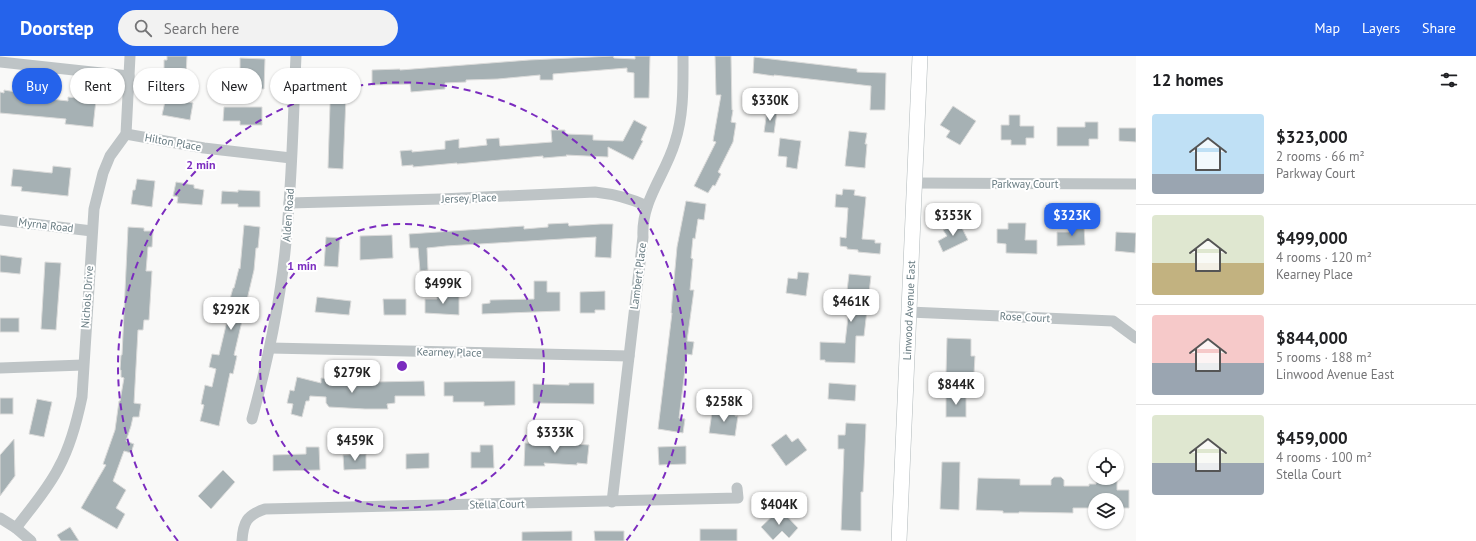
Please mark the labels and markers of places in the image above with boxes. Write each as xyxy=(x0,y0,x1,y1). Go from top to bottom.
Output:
pin: $330K xyxy=(742,88,798,122)
pin: $353K xyxy=(925,203,981,237)
pin: $323K xyxy=(1044,203,1100,237)
pin: $499K xyxy=(415,271,471,305)
pin: $461K xyxy=(823,289,879,323)
pin: $292K xyxy=(203,297,259,331)
centre of rings xyxy=(395,359,409,373)
pin: $279K xyxy=(324,360,380,394)
pin: $844K xyxy=(928,372,984,406)
pin: $258K xyxy=(696,389,752,423)
pin: $333K xyxy=(527,420,583,454)
pin: $459K xyxy=(327,428,383,462)
pin: $404K xyxy=(751,492,807,526)

